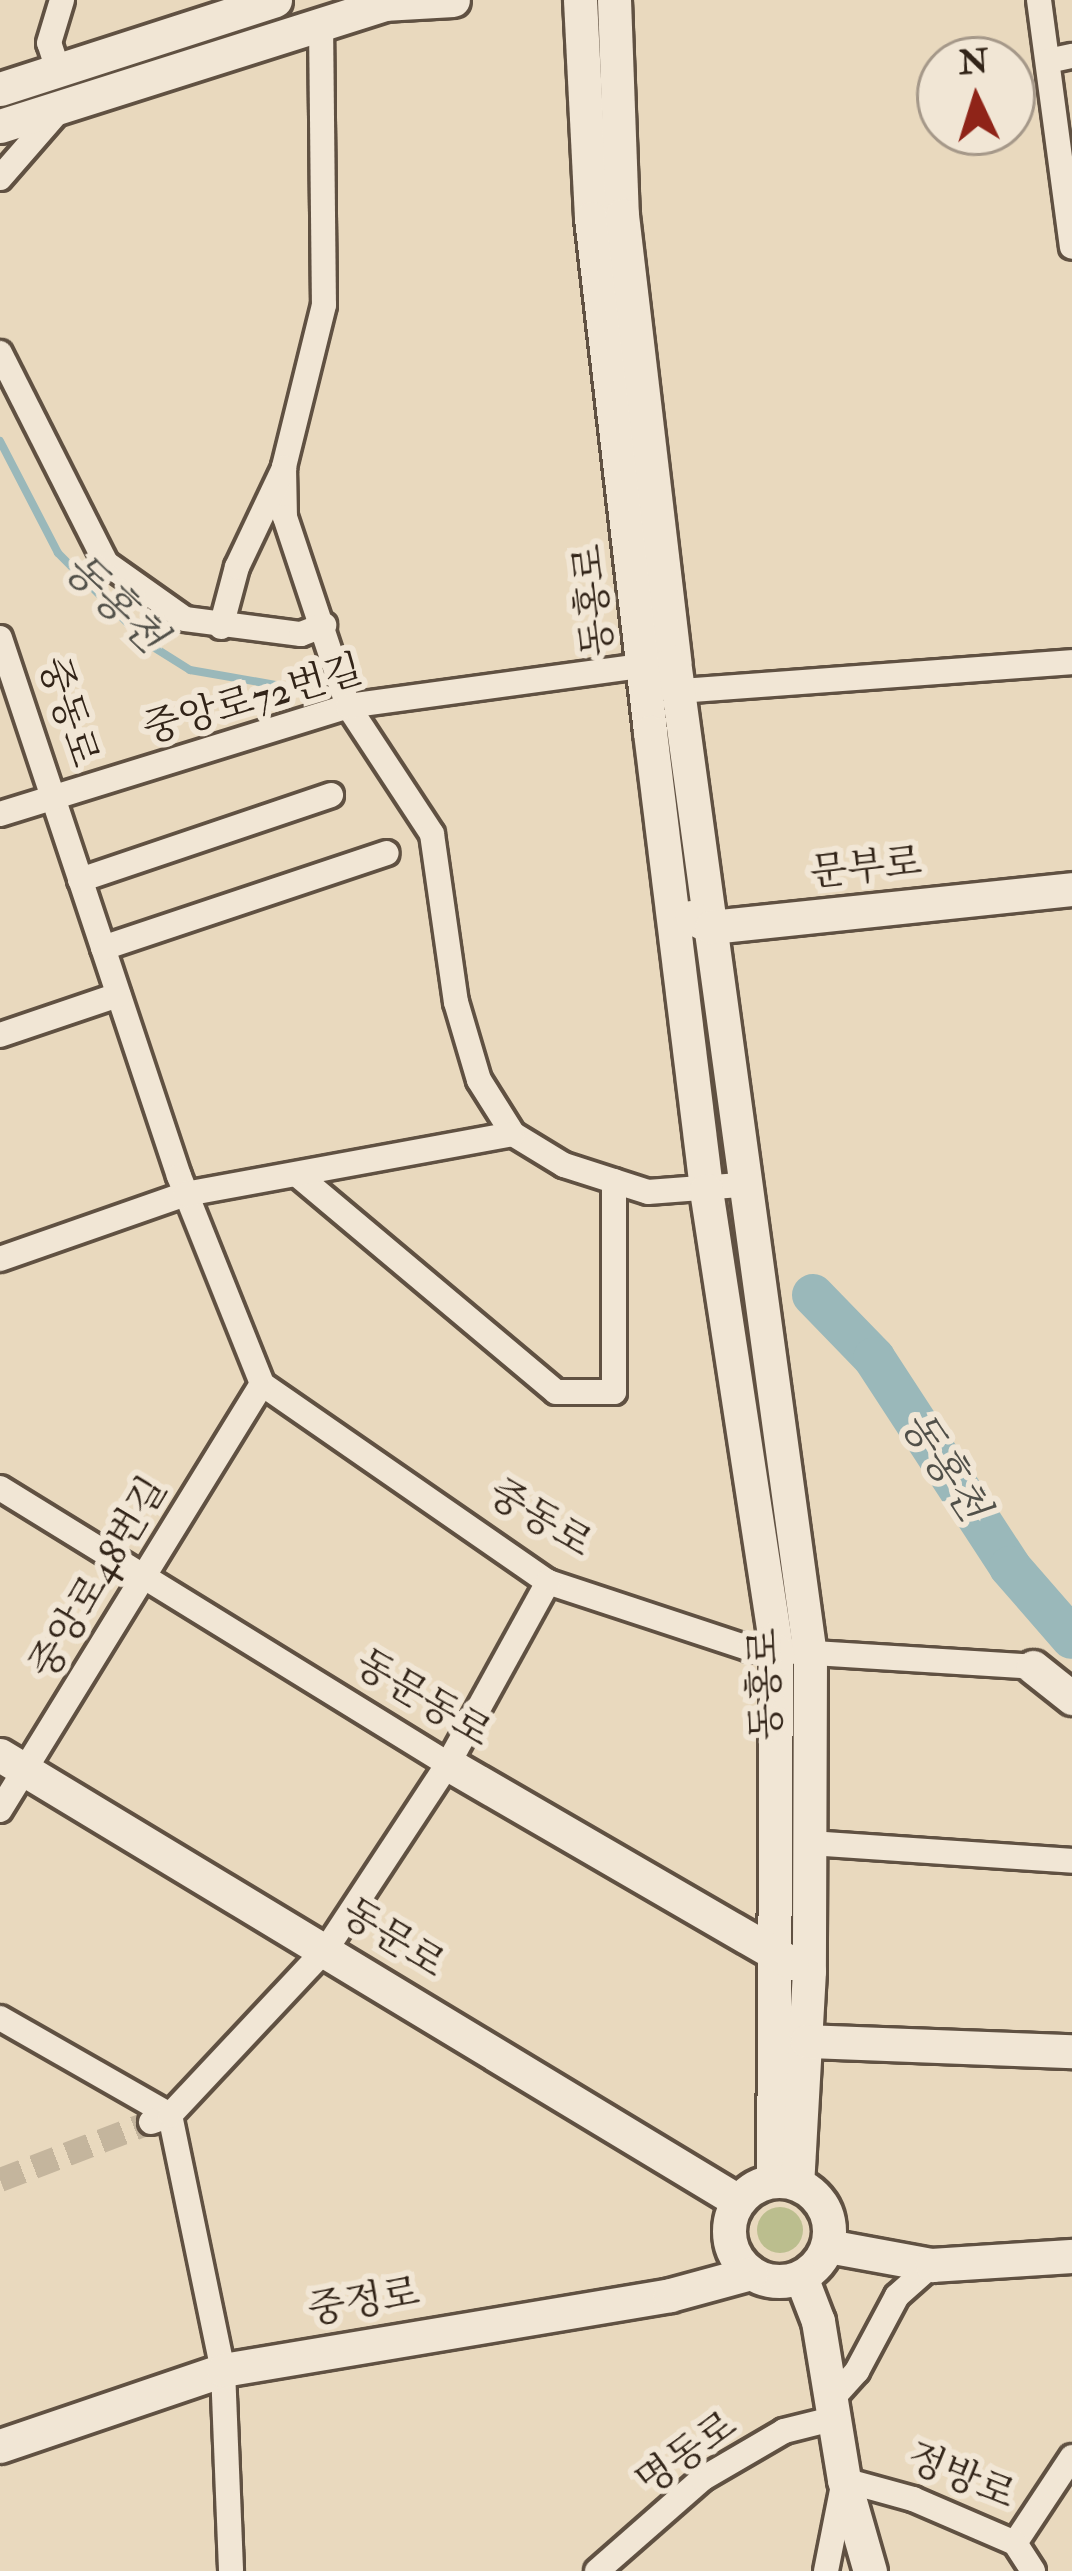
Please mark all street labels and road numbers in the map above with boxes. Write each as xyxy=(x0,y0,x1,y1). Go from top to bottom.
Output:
street label: 동홍로 xyxy=(565,541,623,659)
street label: 중앙로72번길 xyxy=(138,646,368,754)
street label: 중동로 xyxy=(28,651,108,773)
street label: 문부로 xyxy=(807,839,925,897)
street label: 중앙로48번길 xyxy=(20,1468,178,1688)
street label: 중동로 xyxy=(480,1470,600,1568)
street label: 동홍로 xyxy=(741,1627,791,1741)
street label: 동문동로 xyxy=(346,1640,500,1758)
street label: 동문로 xyxy=(333,1889,453,1989)
street label: 중정로 xyxy=(304,2269,424,2335)
street label: 명동로 xyxy=(628,2402,746,2506)
street label: 정방로 xyxy=(900,2434,1022,2520)

